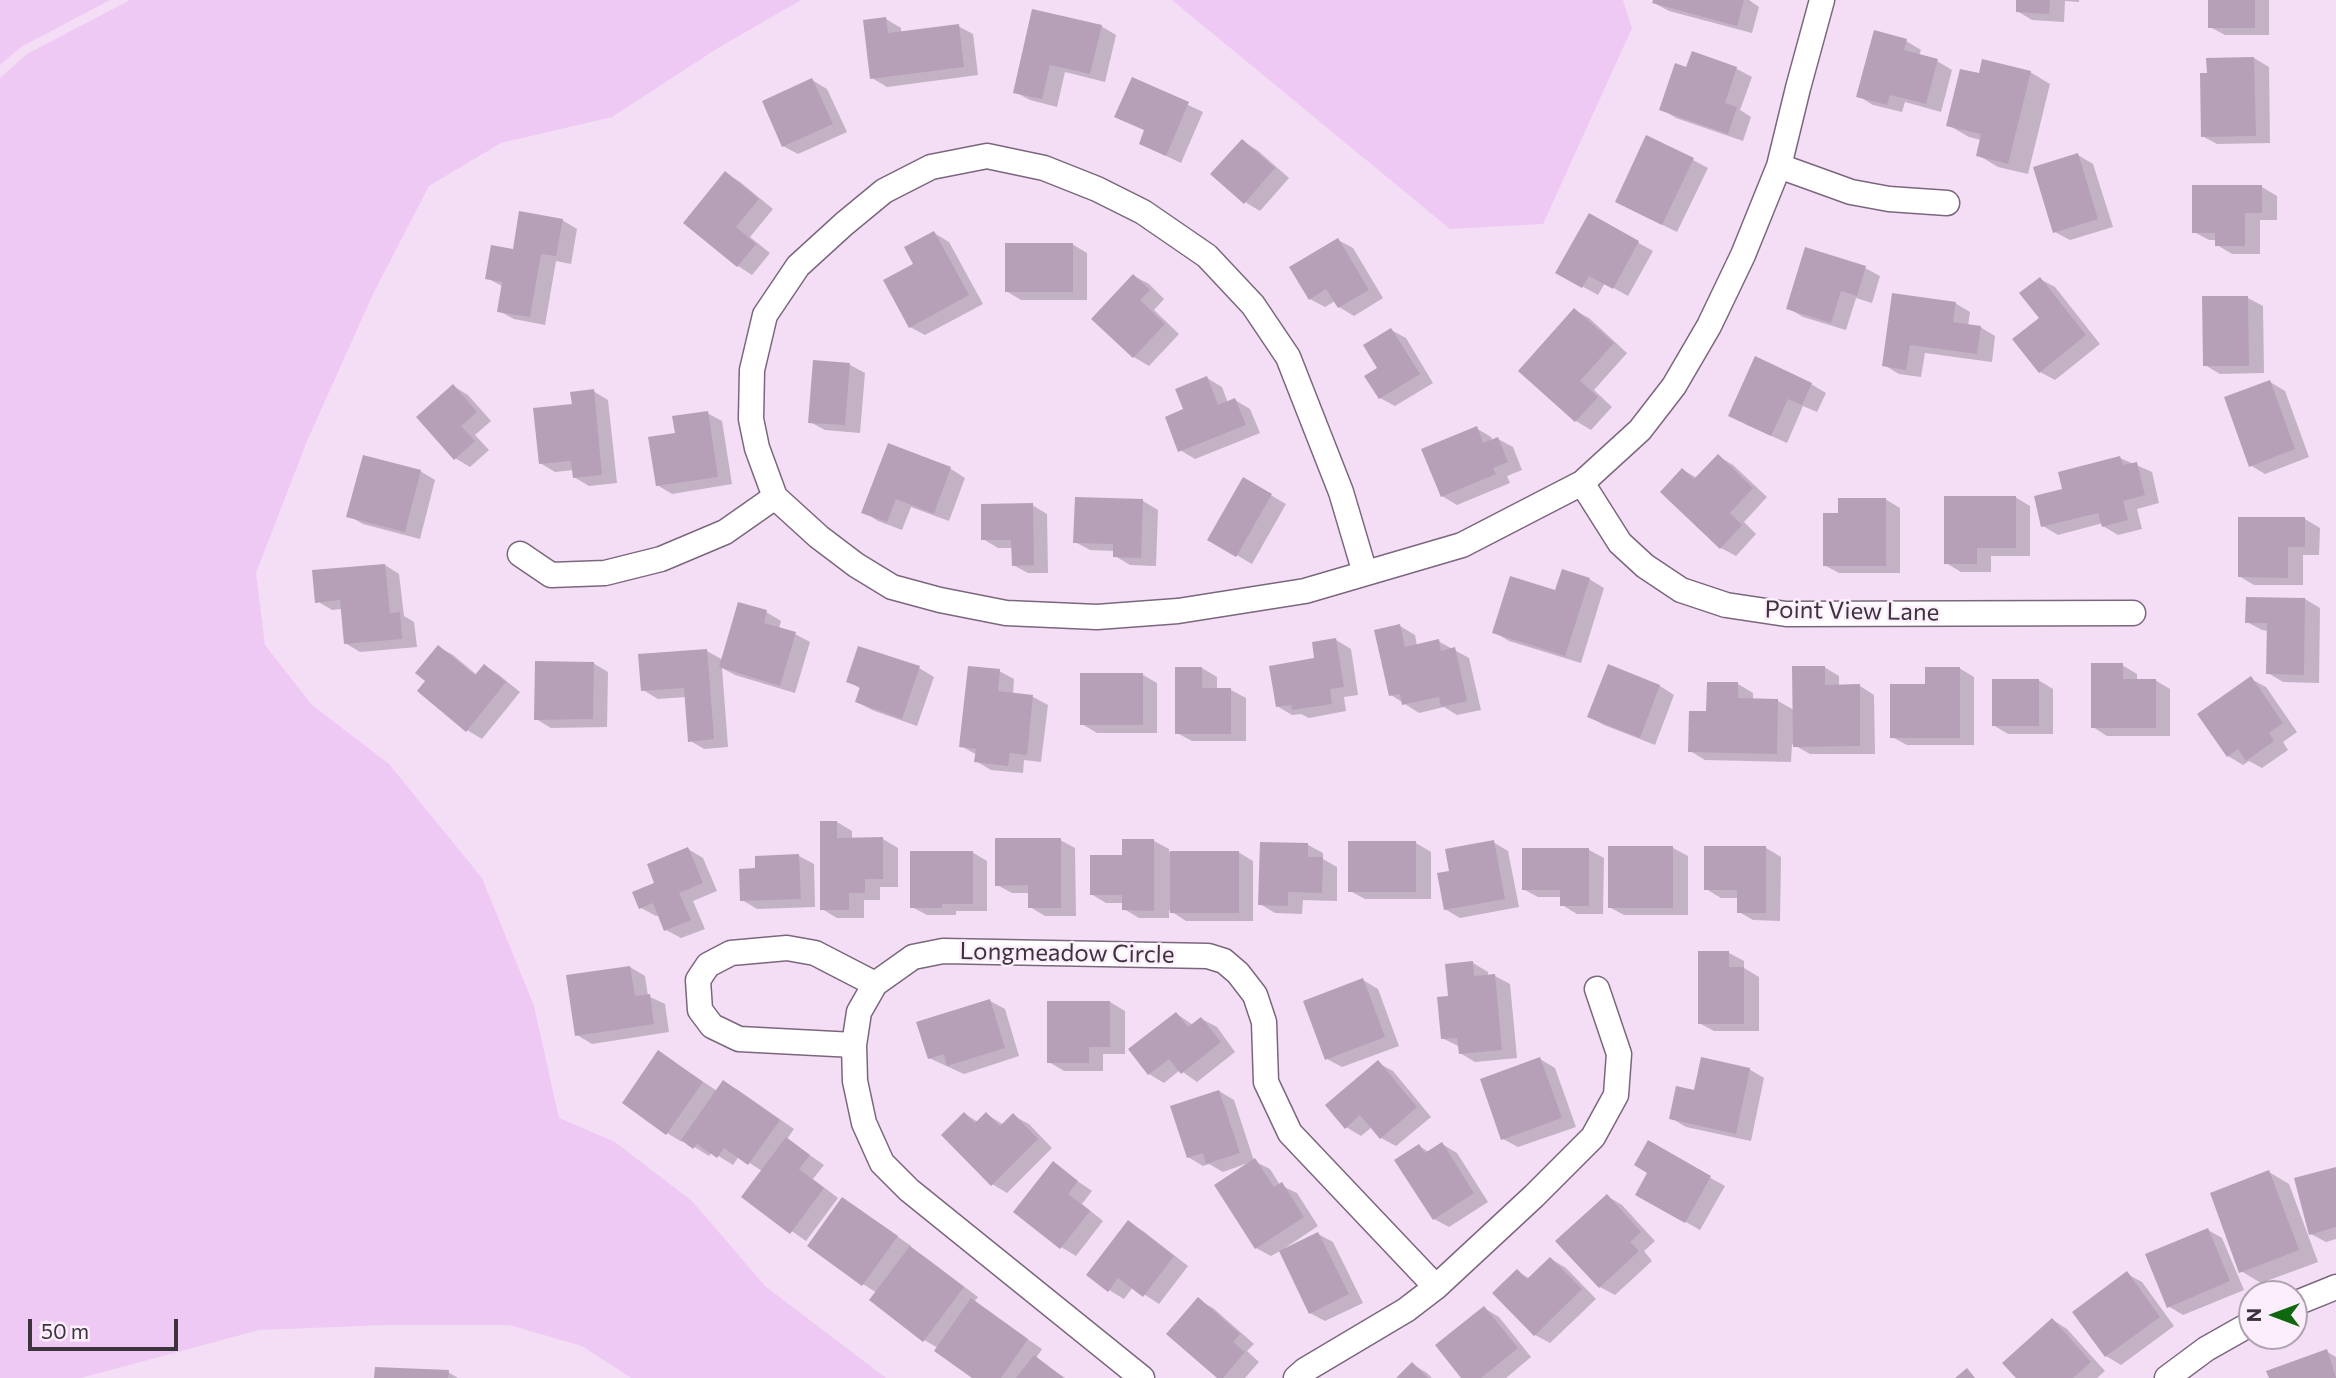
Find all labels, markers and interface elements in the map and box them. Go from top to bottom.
street label: Point View Lane [1764,595,1940,627]
street label: Longmeadow Circle [959,937,1175,969]
north arrow [2238,1280,2308,1350]
scale bar [32,1304,182,1348]
text: N [2242,1308,2265,1322]
text: 50 m [41,1318,89,1343]

